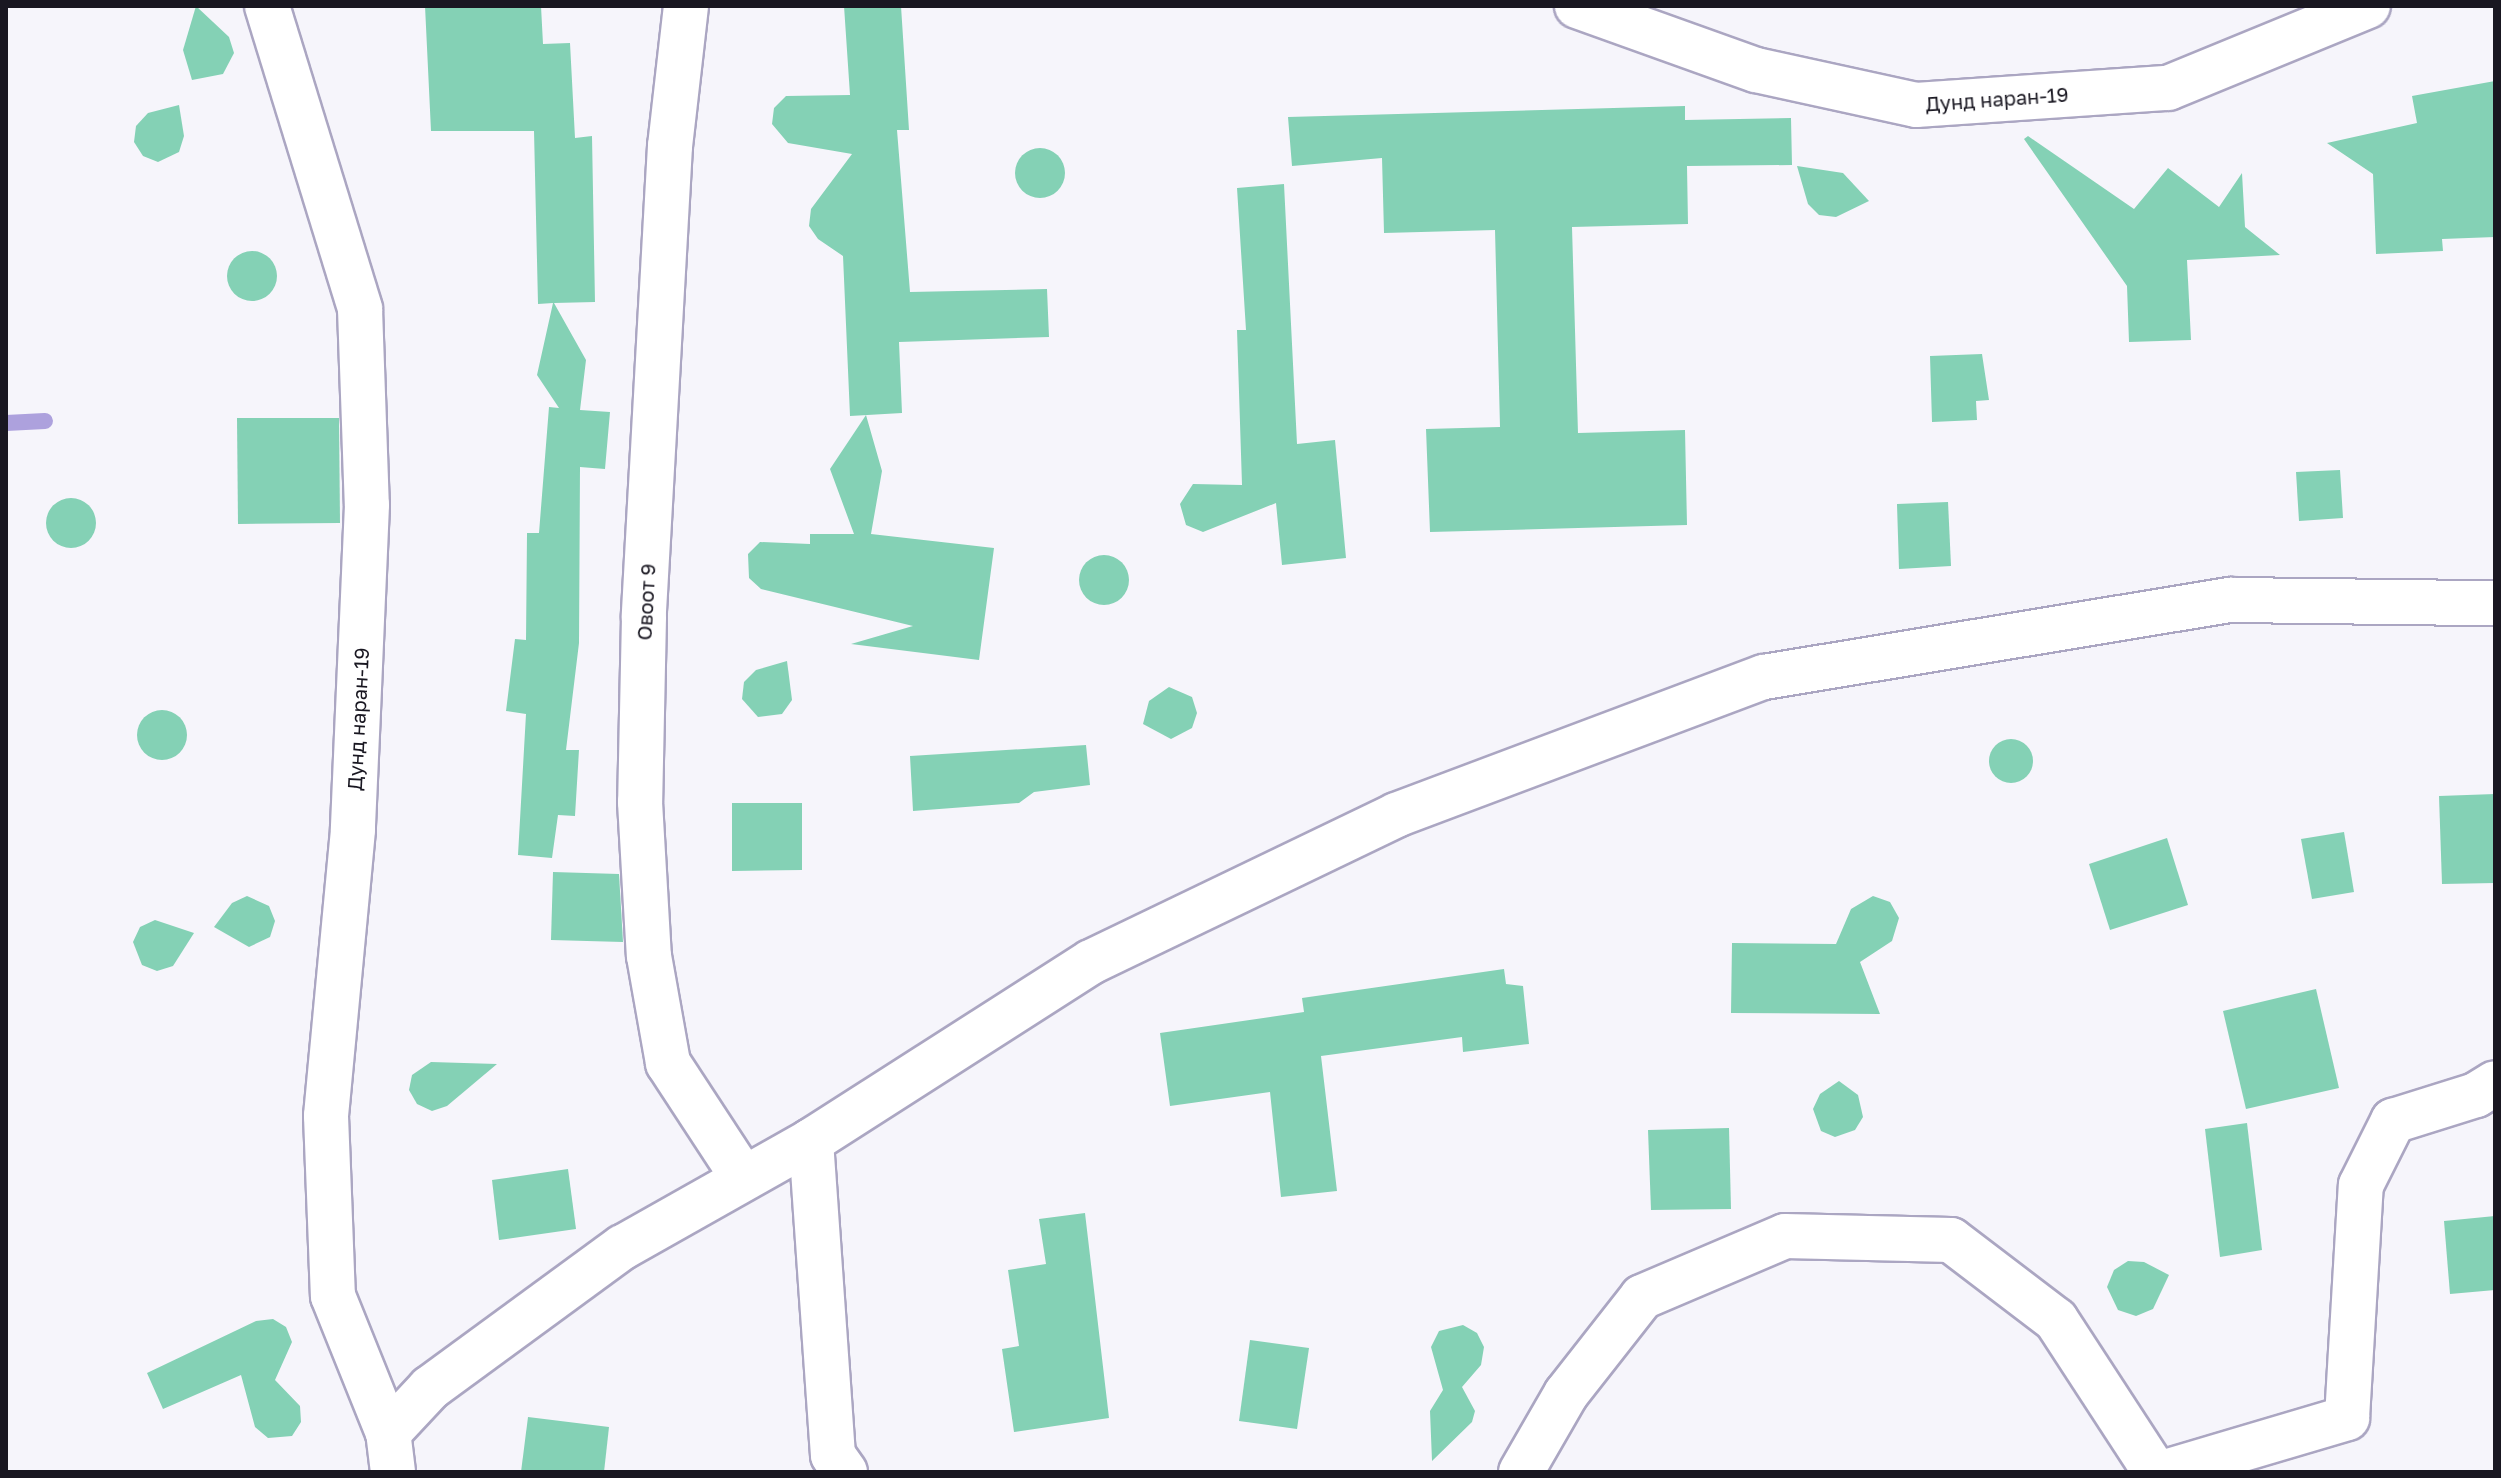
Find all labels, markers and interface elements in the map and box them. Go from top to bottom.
street label: Дунд наран-19 [1925,82,2069,116]
street label: Овоот 9 [632,563,660,641]
street label: Дунд наран-19 [342,647,374,791]

